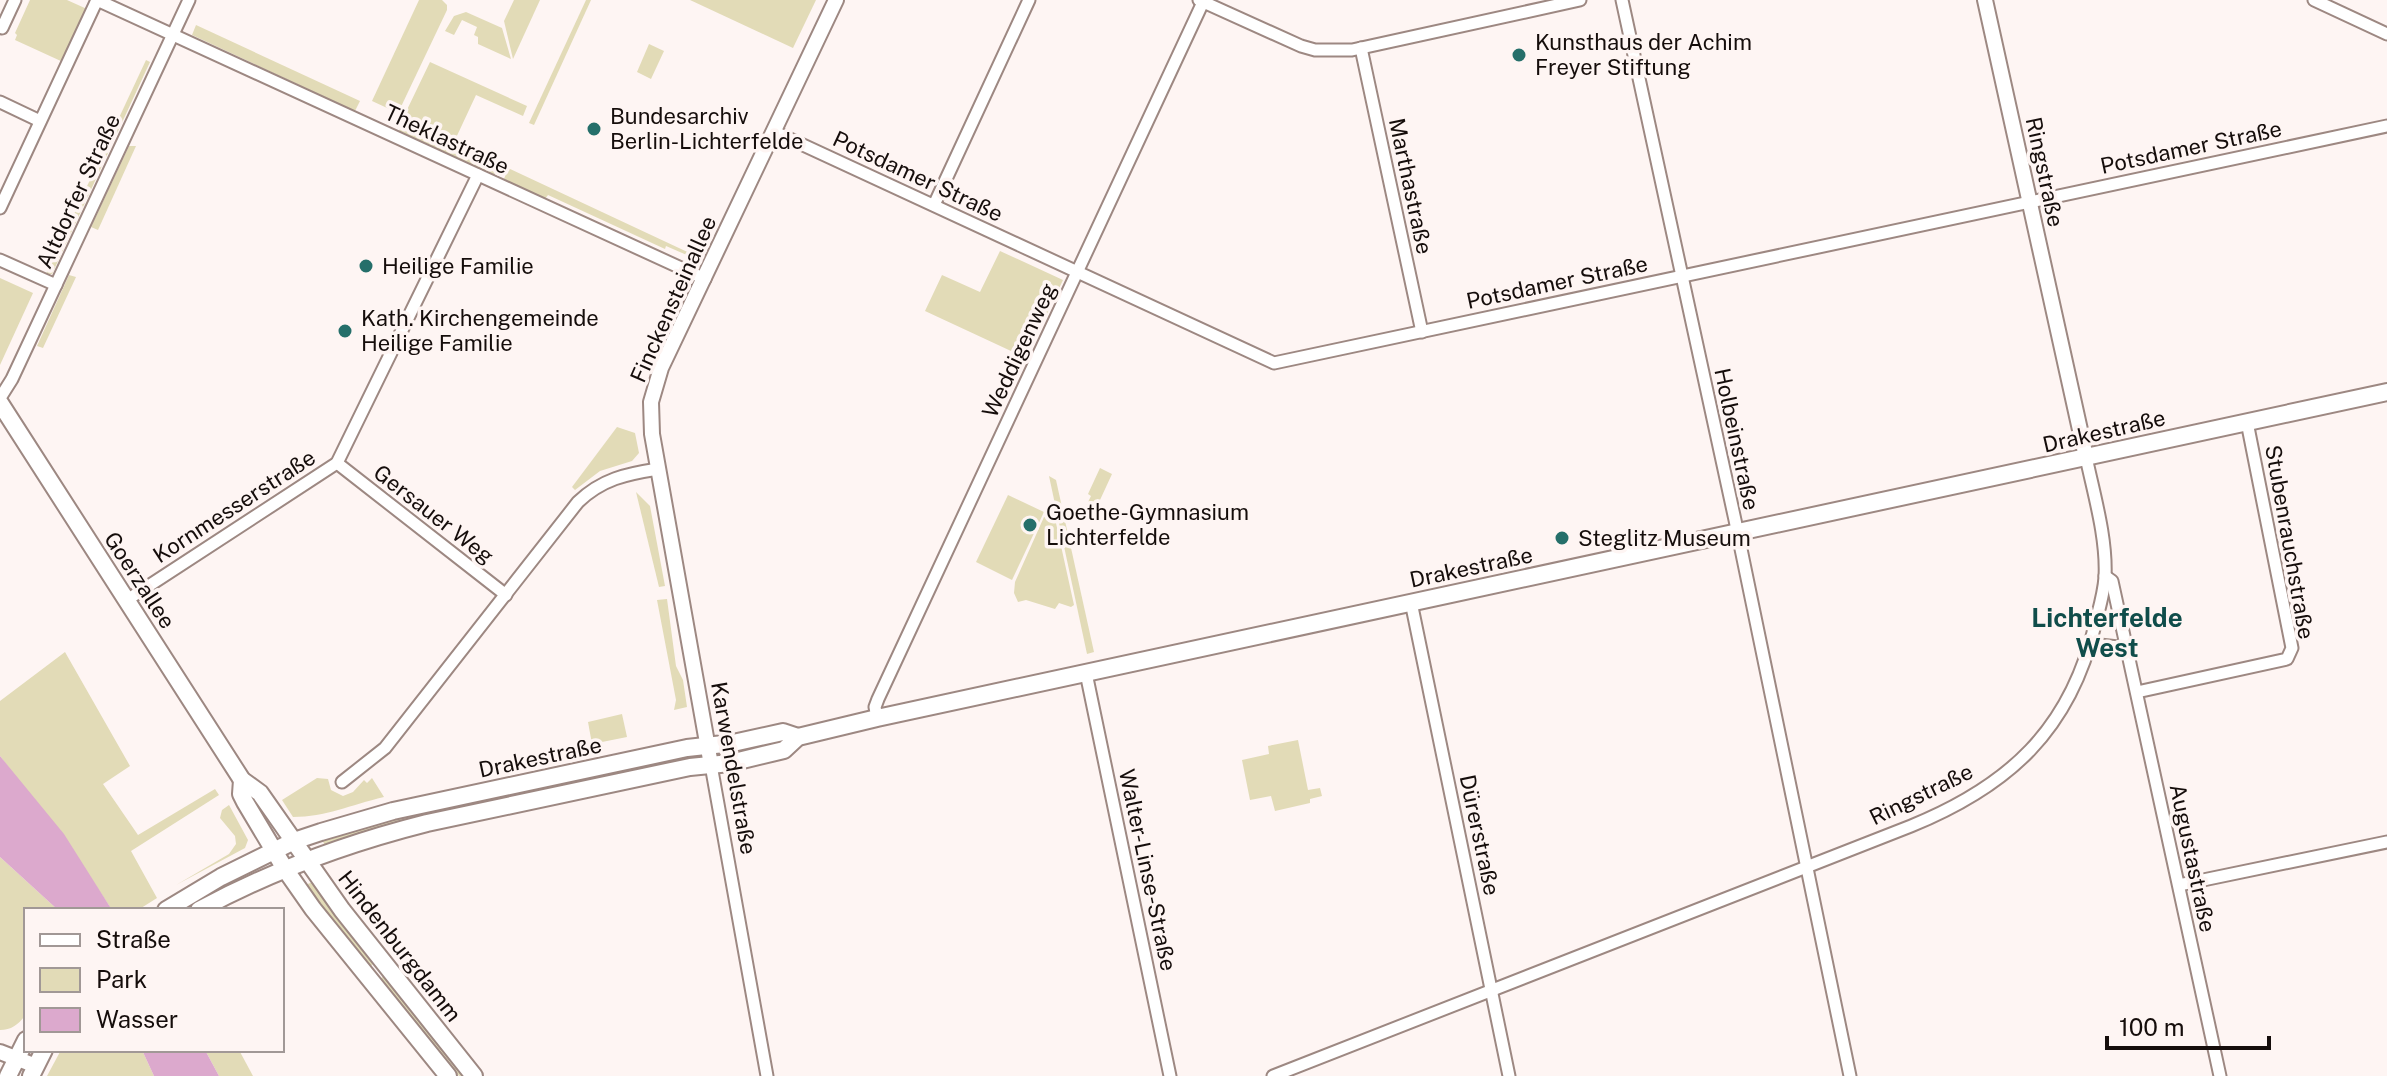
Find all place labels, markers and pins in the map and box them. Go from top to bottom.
place label: Kunsthaus der Achim Freyer Stiftung [1535,29,1752,80]
marker: Kunsthaus der Achim Freyer Stiftung [1510,46,1528,64]
place label: Bundesarchiv Berlin-Lichterfelde [610,103,803,154]
marker: Bundesarchiv Berlin-Lichterfelde [585,120,603,138]
place label: Heilige Familie [382,253,534,279]
marker: Heilige Familie [357,257,375,275]
place label: Kath. Kirchengemeinde Heilige Familie [361,305,599,356]
marker: Kath. Kirchengemeinde Heilige Familie [336,322,354,340]
place label: Goethe-Gymnasium Lichterfelde [1046,499,1249,550]
marker: Goethe-Gymnasium Lichterfelde [1021,516,1039,534]
place label: Steglitz Museum [1578,525,1751,551]
marker: Steglitz Museum [1553,529,1571,547]

